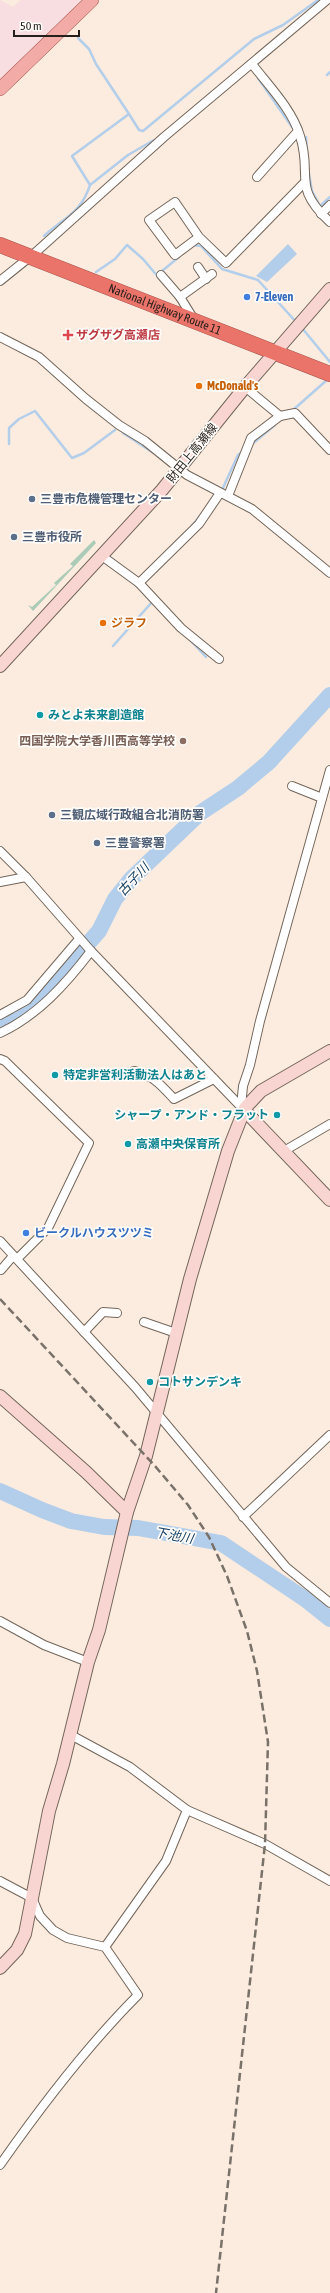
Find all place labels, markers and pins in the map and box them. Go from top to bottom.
place label: 7-Eleven [255,290,293,304]
marker: 7-Eleven [242,292,252,302]
place label: ザグザグ高瀬店 [76,328,160,342]
marker: ザグザグ高瀬店 [63,330,73,340]
place label: McDonald's [207,379,259,393]
marker: McDonald's [194,381,204,391]
place label: 三豊市危機管理センター [40,492,172,506]
marker: 三豊市危機管理センター [27,494,37,504]
place label: 三豊市役所 [22,530,82,544]
marker: 三豊市役所 [9,532,19,542]
place label: ジラフ [111,616,147,630]
marker: ジラフ [98,618,108,628]
place label: みとよ未来創造館 [48,708,144,722]
marker: みとよ未来創造館 [35,710,45,720]
place label: 四国学院大学香川西高等学校 [19,734,175,748]
marker: 四国学院大学香川西高等学校 [178,736,188,746]
place label: 三観広域行政組合北消防署 [60,808,204,822]
marker: 三観広域行政組合北消防署 [47,810,57,820]
place label: 三豊警察署 [105,836,165,850]
marker: 三豊警察署 [92,838,102,848]
place label: 特定非営利活動法人はあと [63,1068,207,1082]
marker: 特定非営利活動法人はあと [50,1070,60,1080]
place label: シャープ・アンド・フラット [114,1108,269,1122]
marker: シャープ・アンド・フラット [272,1110,282,1120]
place label: 高瀬中央保育所 [136,1137,220,1151]
marker: 高瀬中央保育所 [123,1139,133,1149]
place label: ビークルハウスツツミ [34,1226,154,1240]
marker: ビークルハウスツツミ [21,1228,31,1238]
place label: コトサンデンキ [158,1375,242,1389]
marker: コトサンデンキ [145,1377,155,1387]

